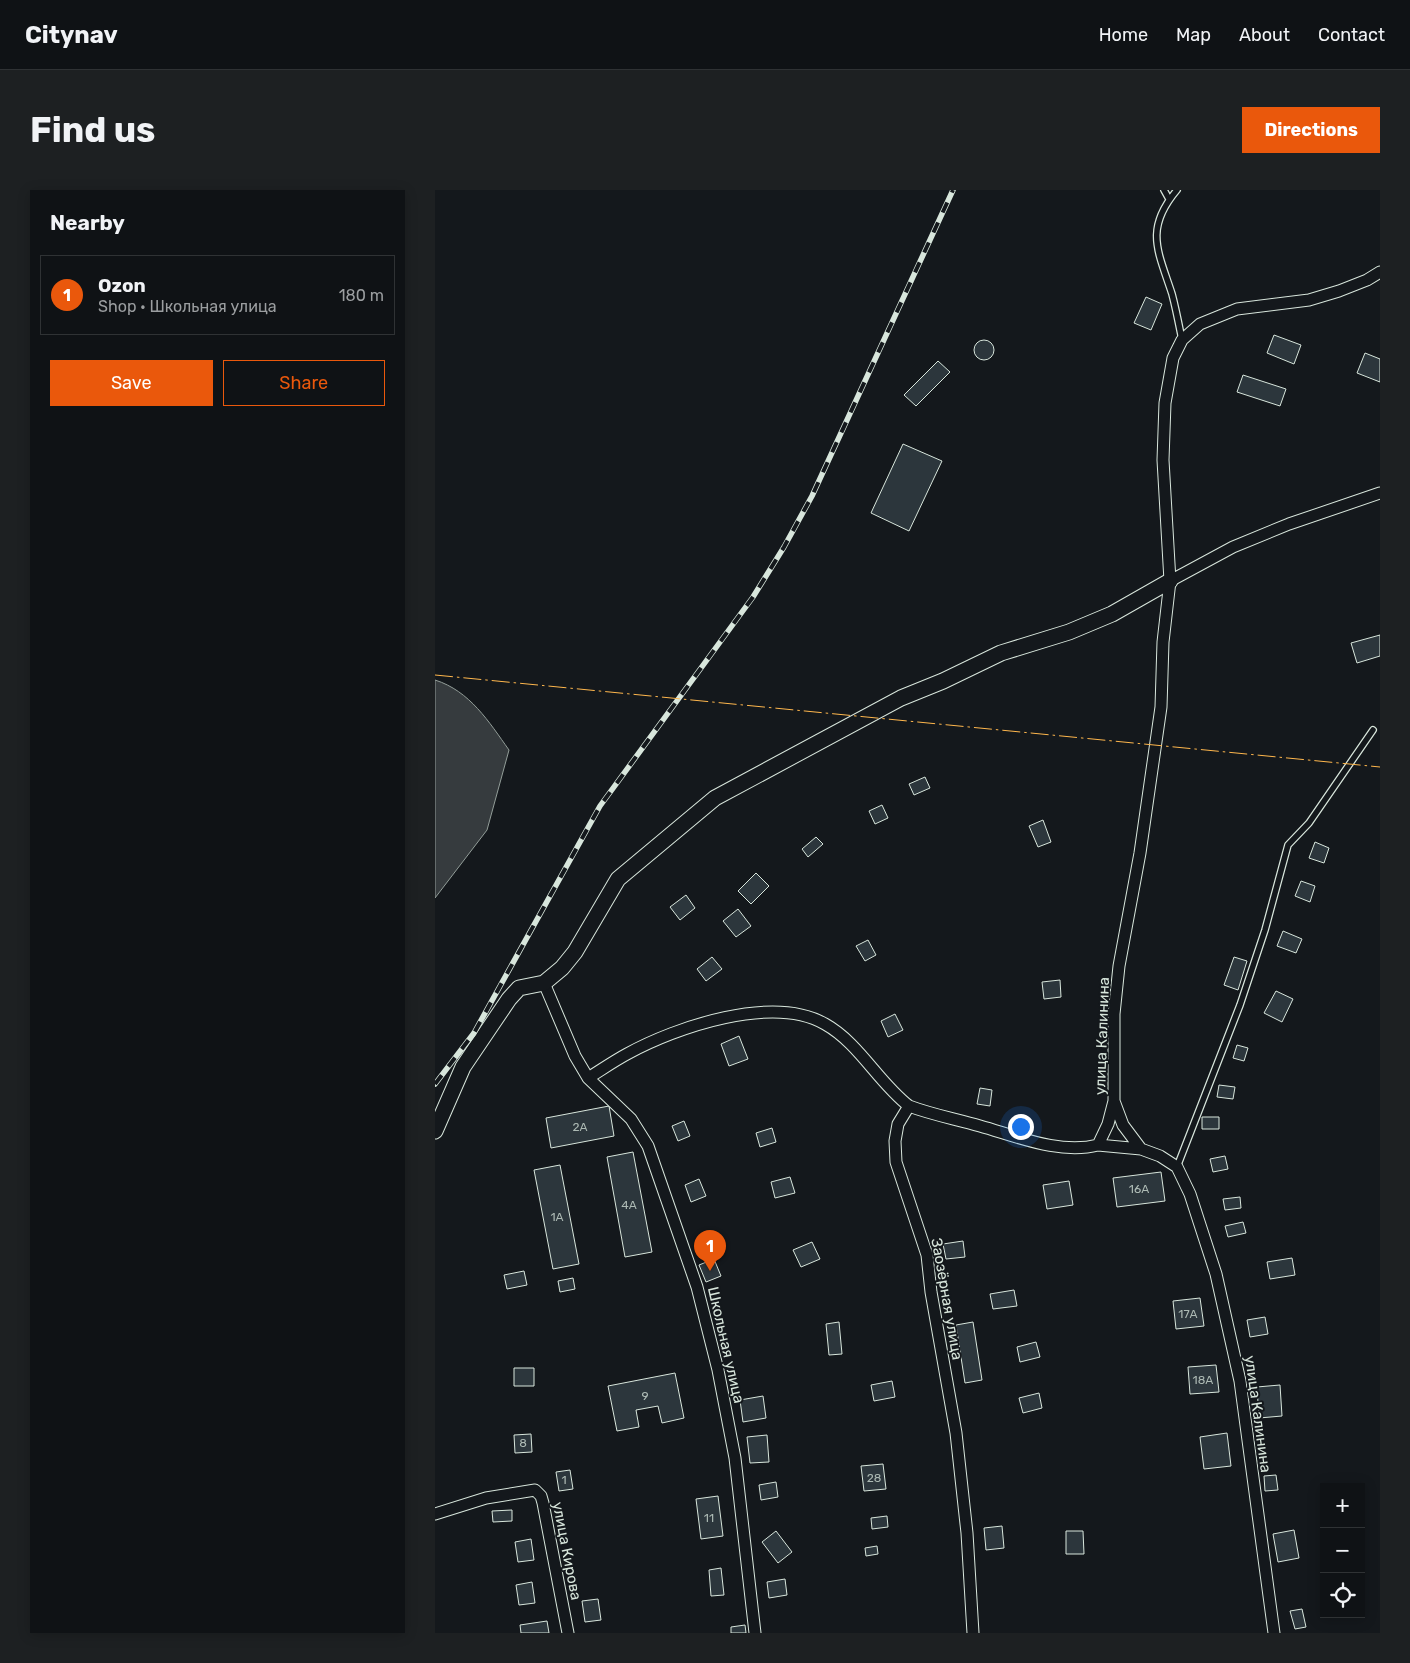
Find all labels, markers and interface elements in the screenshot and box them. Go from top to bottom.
text: Citynav [25,21,118,49]
text: Home [1099,24,1148,46]
text: Map [1176,24,1211,46]
text: About [1239,24,1290,46]
text: Contact [1318,24,1385,46]
button: Directions [1242,107,1380,153]
text: Find us [30,109,155,151]
text: Nearby [50,210,125,235]
text: Ozon [98,274,146,297]
text: 1 [63,286,71,305]
text: 180 m [339,286,384,305]
text: Shop · Школьная улица [98,297,277,316]
button: Save [50,360,213,406]
button: Share [223,360,385,406]
street label: улица Калинина [1091,977,1113,1095]
your location [1008,1114,1034,1140]
house number: 2А [572,1120,588,1134]
house number: 16А [1129,1182,1149,1196]
house number: 4А [621,1198,637,1212]
house number: 1А [550,1210,564,1224]
pin: 1 [694,1230,726,1271]
street label: Заозёрная улица [927,1237,967,1361]
street label: Школьная улица [704,1285,748,1405]
house number: 17А [1178,1307,1198,1321]
street label: улица Калинина [1241,1354,1275,1474]
house number: 18А [1193,1373,1213,1387]
house number: 9 [641,1389,649,1403]
house number: 8 [519,1436,527,1450]
house number: 28 [867,1471,881,1485]
house number: 1 [561,1473,567,1487]
map controls [1320,1483,1365,1618]
button: + [1320,1483,1365,1528]
street label: улица Кирова [549,1500,585,1602]
house number: 11 [704,1511,714,1525]
button: − [1320,1528,1365,1573]
button: locate [1320,1573,1365,1618]

